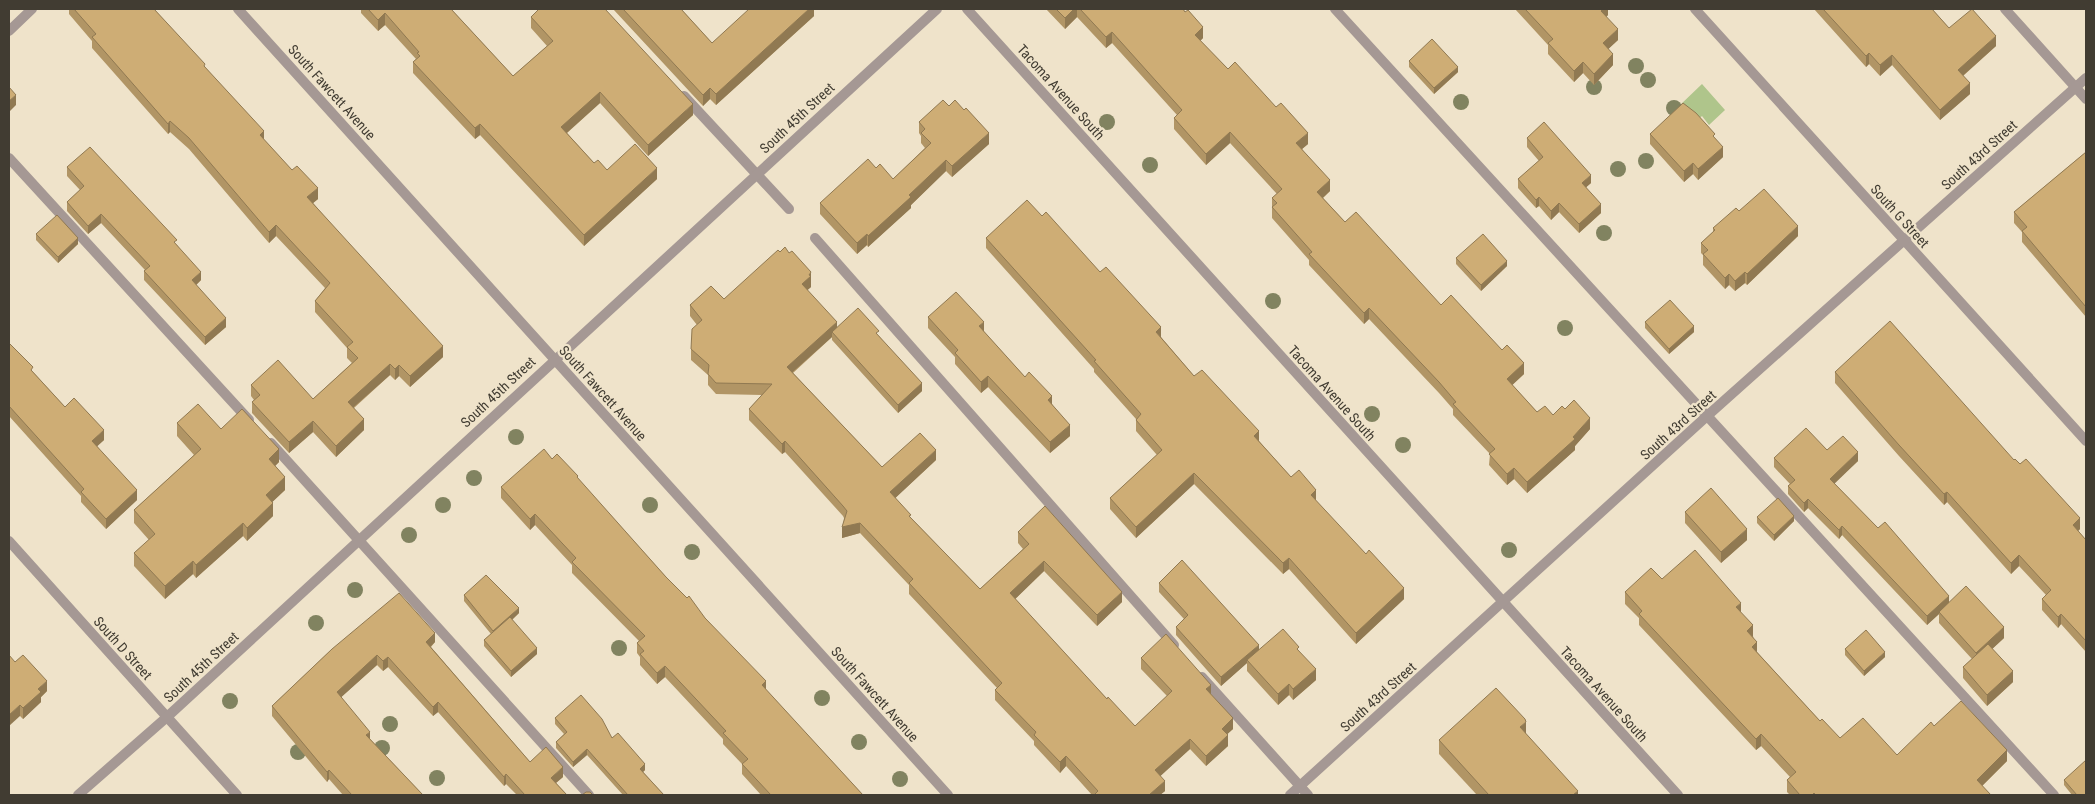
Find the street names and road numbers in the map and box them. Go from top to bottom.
street label: South Fawcett Avenue [285,41,379,143]
street label: Tacoma Avenue South [1014,41,1108,143]
street label: South 45th Street [756,79,838,157]
street label: South 43rd Street [1938,117,2020,193]
street label: South G Street [1867,181,1933,251]
street label: South Fawcett Avenue [556,342,650,444]
street label: Tacoma Avenue South [1285,342,1379,444]
street label: South 45th Street [457,353,539,431]
street label: South 43rd Street [1637,387,1719,463]
street label: South D Street [91,613,155,683]
street label: South 45th Street [160,628,242,706]
street label: South Fawcett Avenue [828,643,922,745]
street label: Tacoma Avenue South [1557,643,1651,745]
street label: South 43rd Street [1337,659,1419,735]

